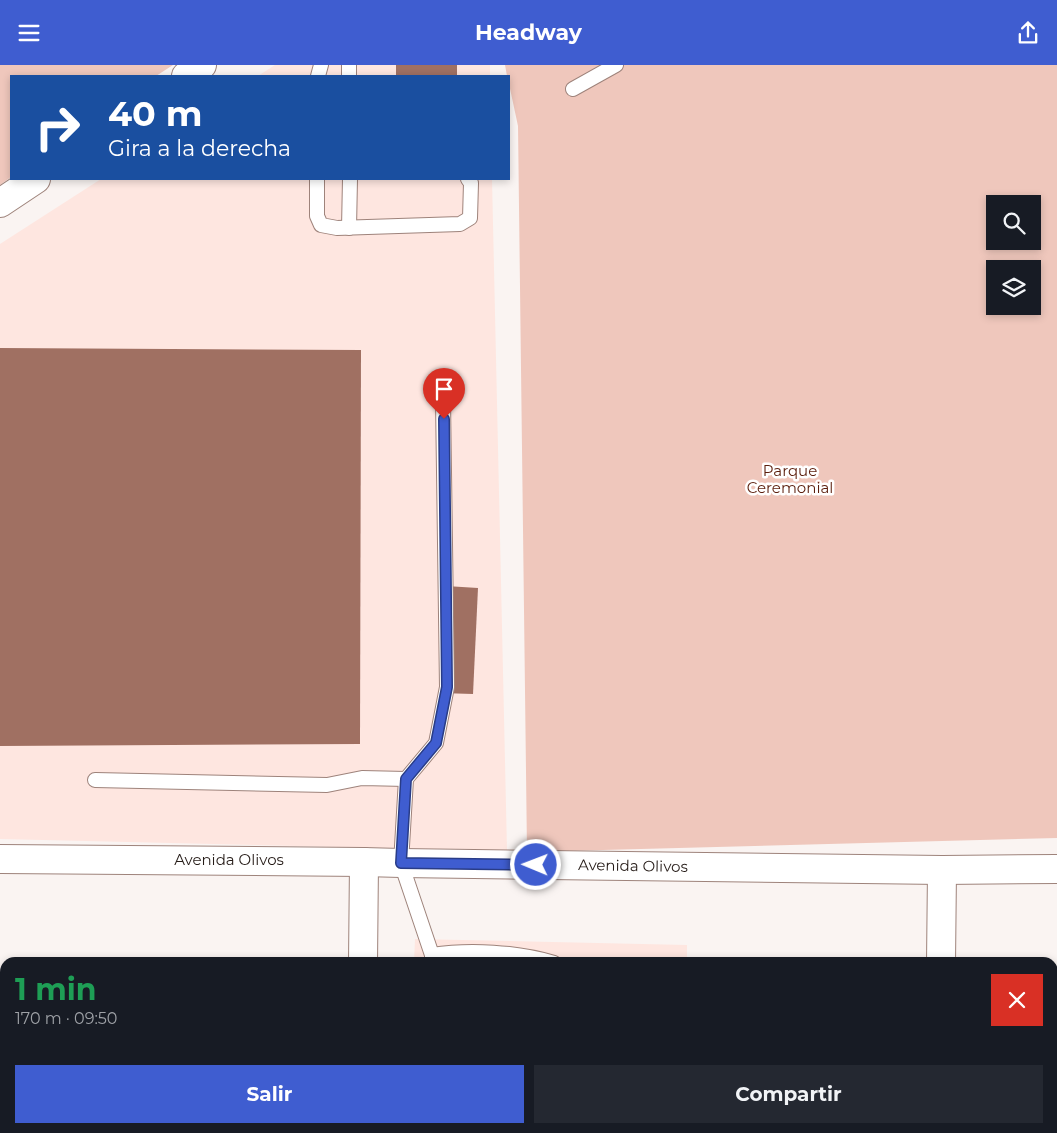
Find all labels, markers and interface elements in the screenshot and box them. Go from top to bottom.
icon: menu [15,19,43,47]
text: Headway [475,19,582,46]
icon: share [1014,19,1042,47]
text: 40 m [108,92,203,135]
icon: right [25,95,90,160]
text: Gira a la derecha [108,135,291,162]
map controls [986,195,1041,315]
button: search [986,195,1041,250]
button: layers [986,260,1041,315]
pin [423,368,465,419]
icon: arrive [430,375,458,403]
park label: Parque Ceremonial [747,461,833,497]
position arrow [509,838,561,890]
street label: Avenida Olivos [174,850,284,869]
street label: Avenida Olivos [578,855,688,876]
text: 1 min [15,971,96,1008]
button: close [991,974,1043,1026]
text: 170 m · 09:50 [15,1009,117,1028]
button: Salir [15,1065,524,1123]
button: Compartir [534,1065,1043,1123]

